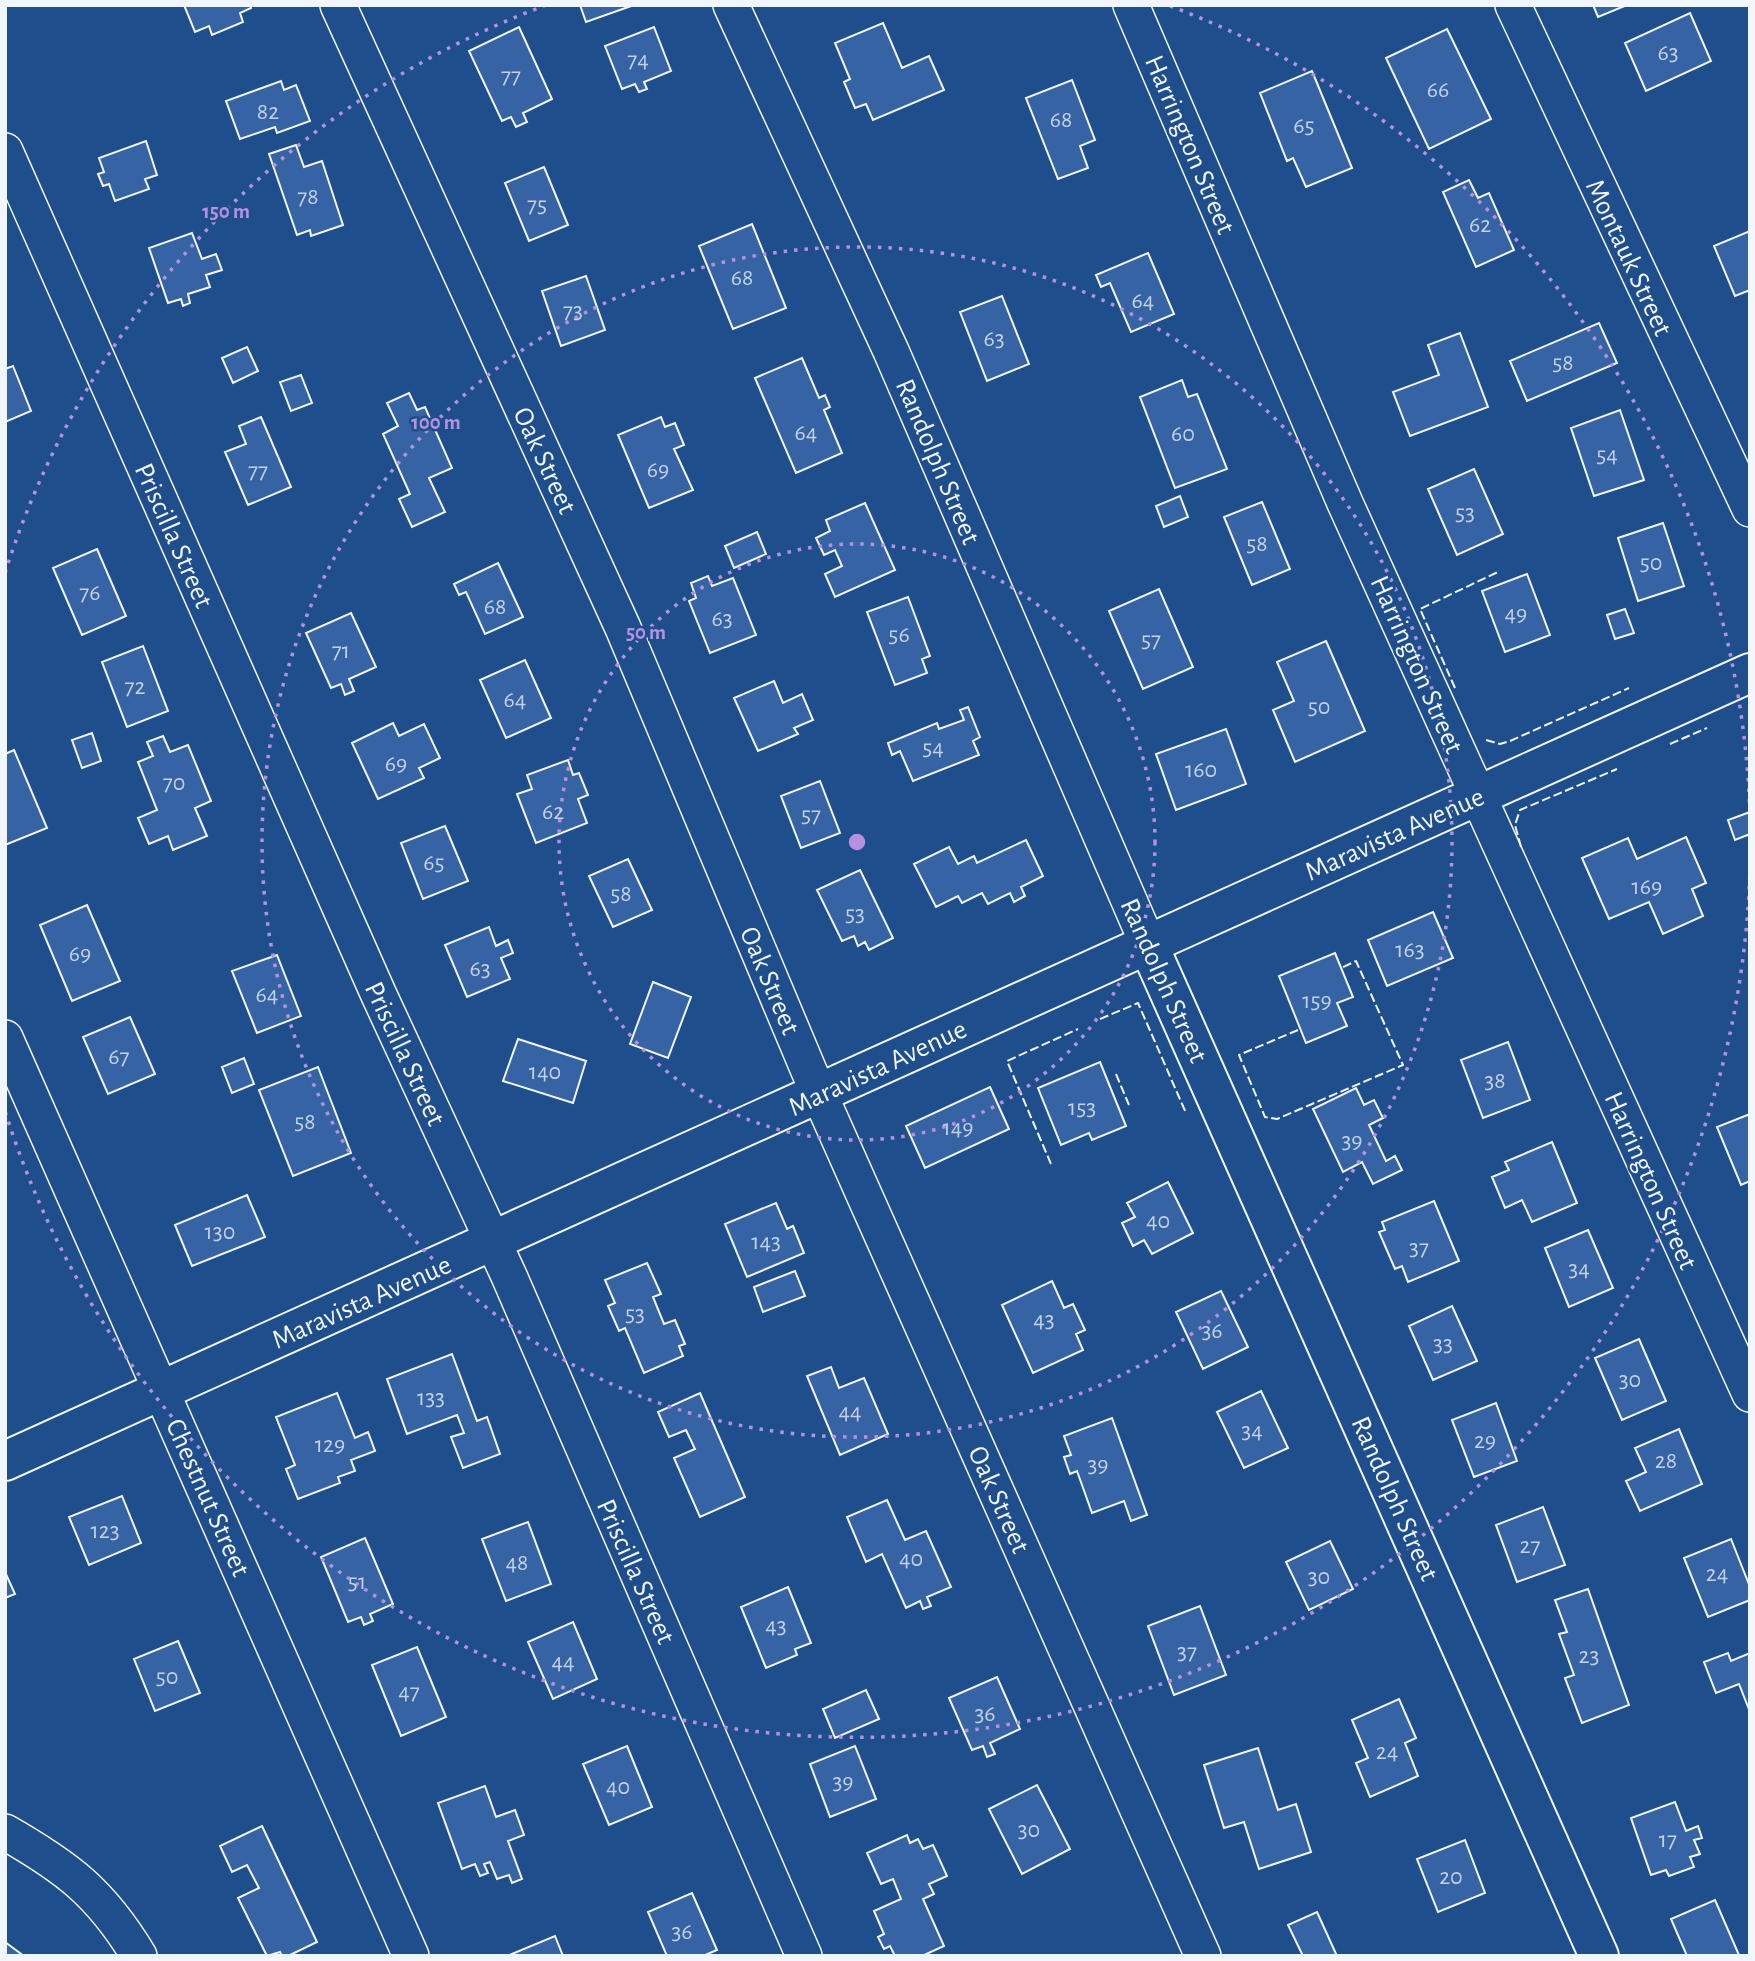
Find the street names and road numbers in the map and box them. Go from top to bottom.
street label: Harrington Street [1139,51,1239,238]
street label: Montauk Street [1580,175,1677,340]
street label: Randolph Street [890,375,985,549]
street label: Oak Street [507,403,581,518]
street label: Priscilla Street [129,459,218,612]
street label: Harrington Street [1365,572,1468,758]
street label: Maravista Avenue [1301,783,1489,887]
street label: Randolph Street [1114,894,1212,1067]
street label: Oak Street [734,923,804,1039]
street label: Priscilla Street [359,978,450,1130]
street label: Maravista Avenue [785,1015,971,1122]
street label: Harrington Street [1599,1088,1702,1274]
street label: Maravista Avenue [268,1251,456,1355]
street label: Randolph Street [1345,1412,1443,1585]
street label: Chestnut Street [160,1415,254,1581]
street label: Oak Street [962,1442,1034,1558]
street label: Priscilla Street [591,1495,680,1648]

